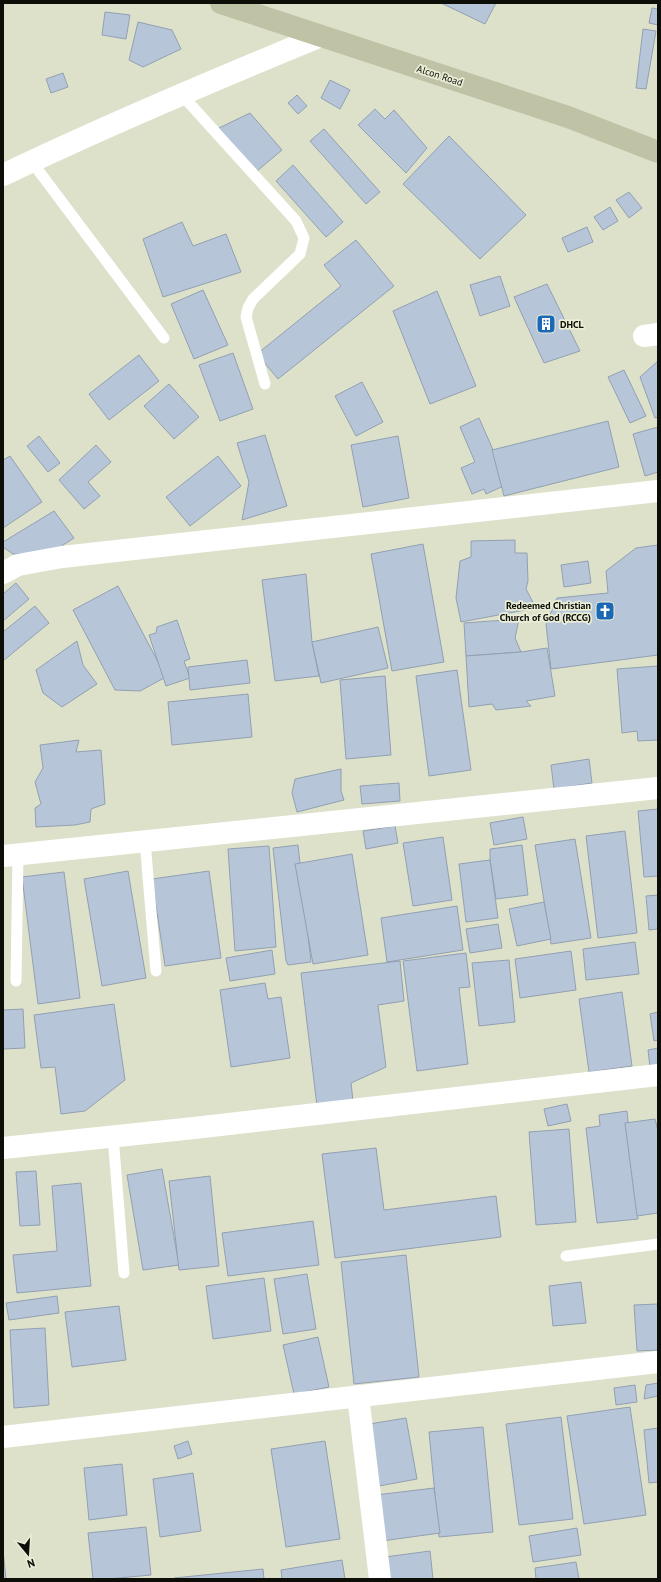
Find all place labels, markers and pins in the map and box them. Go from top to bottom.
building icon: DHCL [535,313,557,335]
place label: DHCL [560,318,585,331]
place label: Redeemed Christian Church of God (RCCG) [500,599,591,624]
church icon: Redeemed Christian Church of God (RCCG) [594,600,616,622]

